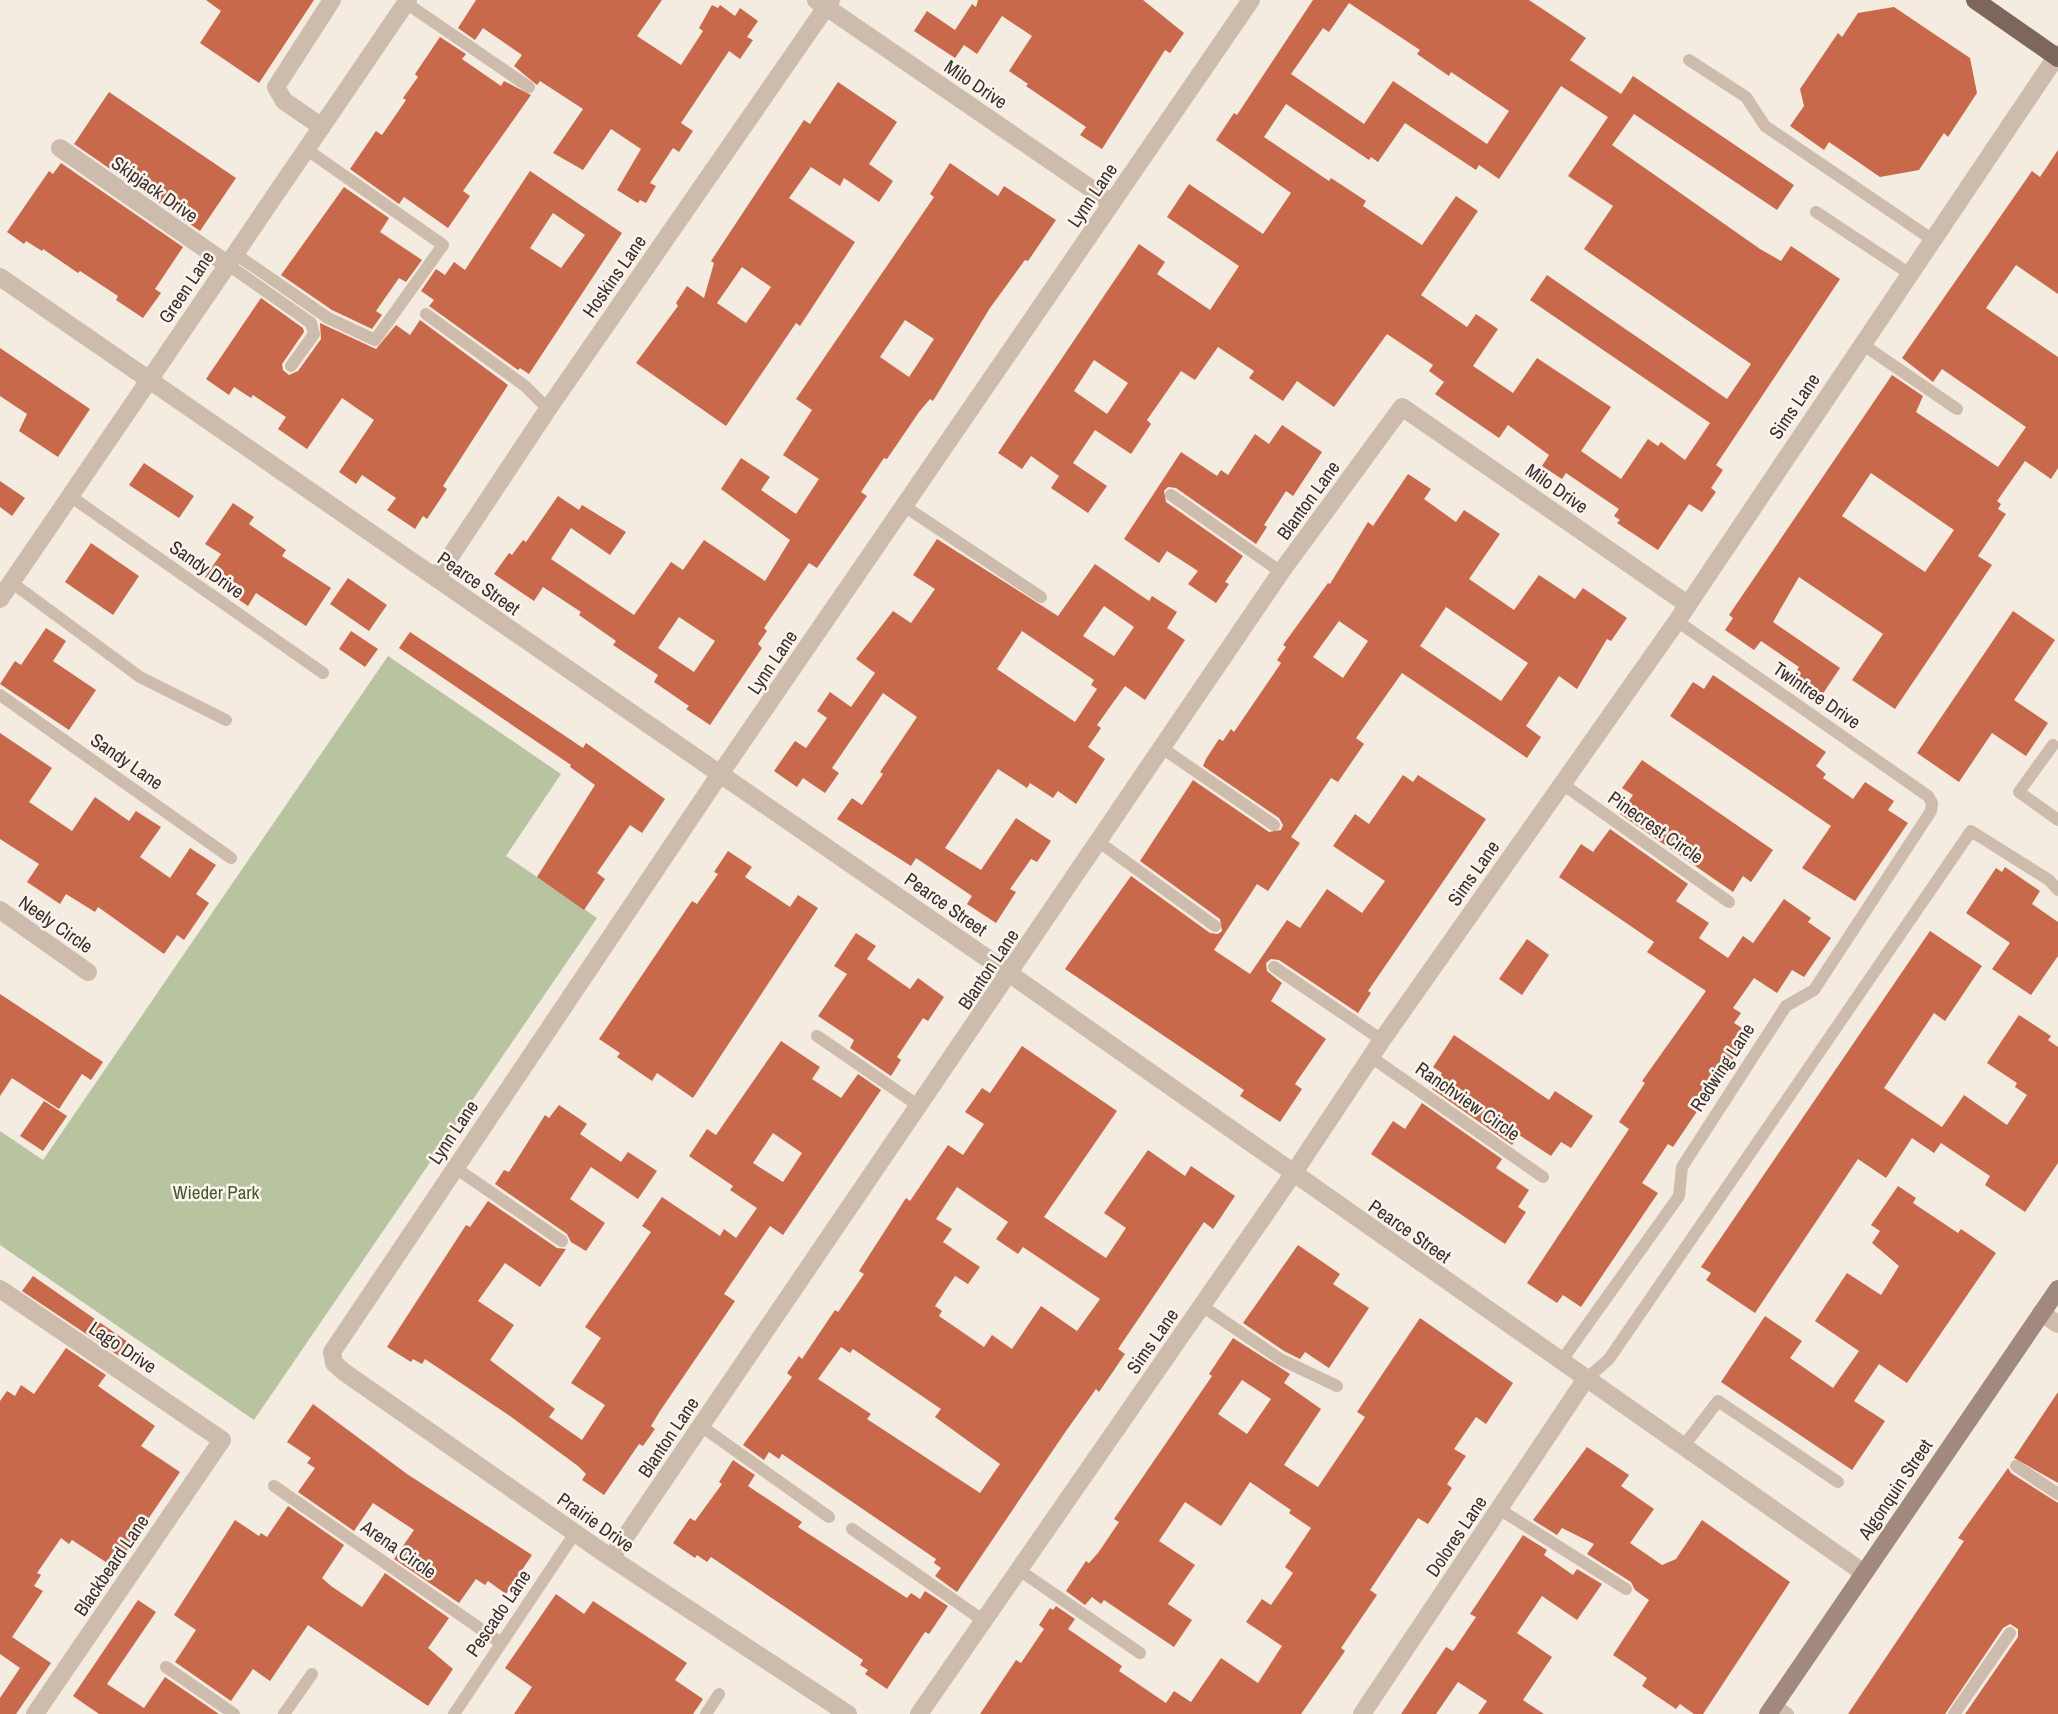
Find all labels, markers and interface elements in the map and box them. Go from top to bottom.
street label: Milo Drive [939,53,1013,115]
street label: Skipjack Drive [106,150,204,228]
street label: Lynn Lane [1061,158,1123,232]
street label: Hoskins Lane [576,230,652,322]
street label: Green Lane [152,246,220,328]
street label: Sims Lane [1762,368,1826,444]
street label: Blanton Lane [1270,455,1346,545]
street label: Milo Drive [1520,457,1594,519]
street label: Sandy Drive [164,534,250,604]
street label: Pearce Street [433,545,526,621]
street label: Lynn Lane [741,625,803,699]
street label: Twintree Drive [1768,655,1866,735]
street label: Sandy Lane [85,726,169,796]
street label: Pinecrest Circle [1603,785,1709,869]
street label: Sims Lane [1441,835,1505,911]
street label: Pearce Street [900,866,993,942]
street label: Neely Circle [14,889,98,959]
street label: Blanton Lane [952,924,1024,1014]
street label: Redwing Lane [1684,1018,1760,1116]
street label: Ranchview Circle [1411,1055,1525,1147]
street label: Lynn Lane [422,1095,484,1169]
park label: Wieder Park [173,1179,259,1205]
street label: Pearce Street [1364,1193,1457,1269]
street label: Sims Lane [1120,1303,1184,1379]
street label: Lago Drive [84,1315,162,1379]
street label: Blanton Lane [632,1392,704,1482]
street label: Algonquin Street [1851,1433,1939,1545]
street label: Prairie Drive [552,1486,640,1558]
street label: Dolores Lane [1419,1490,1493,1582]
street label: Blackbeard Lane [68,1509,154,1621]
street label: Arena Circle [355,1513,442,1584]
street label: Pescado Lane [459,1564,537,1662]

